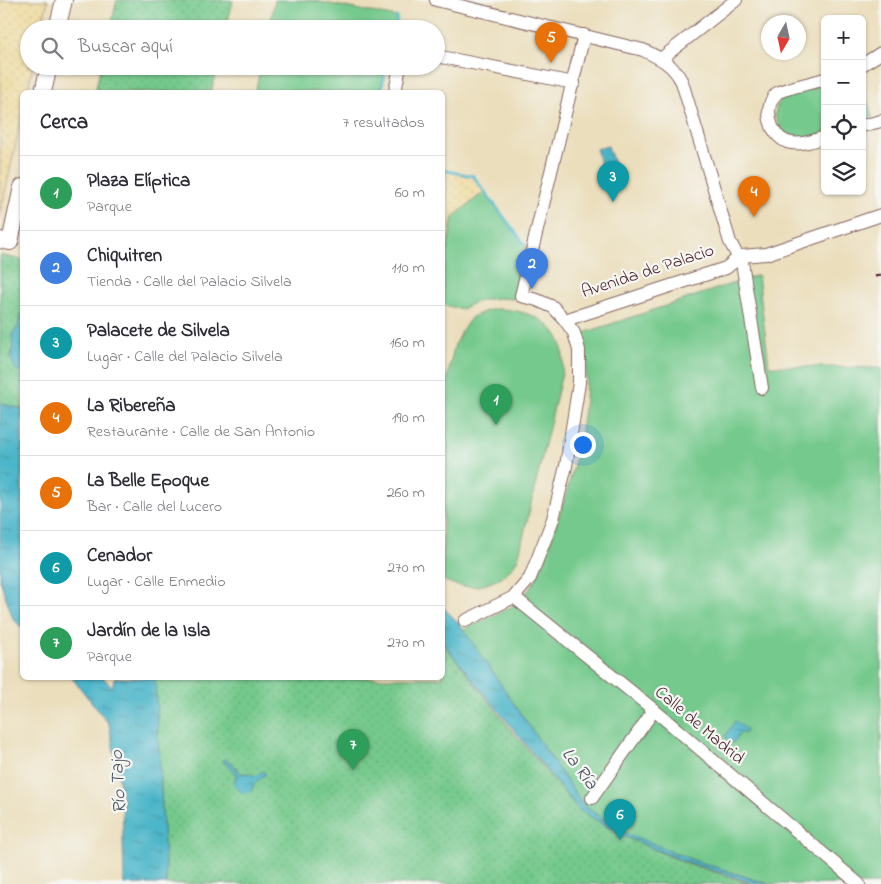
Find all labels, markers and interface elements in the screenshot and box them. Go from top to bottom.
north arrow [761,15,806,60]
map controls [821,15,866,195]
button: + [821,15,866,60]
search box [20,20,445,75]
pin: 5 [535,22,567,63]
icon: search [38,34,66,62]
text: Buscar aquí [78,34,173,61]
button: − [821,60,866,105]
button: locate [821,105,866,150]
text: Cerca [40,108,88,138]
text: 7 resultados [343,111,425,135]
button: layers [821,150,866,195]
pin: 3 [597,161,629,202]
text: Plaza Elíptica [87,168,190,195]
pin: 4 [738,176,770,217]
text: 1 [53,181,59,205]
text: 60 m [395,181,425,205]
text: Parque [87,195,132,219]
street label: Avenida de Palacio [578,238,718,306]
text: Chiquitren [87,243,162,270]
pin: 2 [516,248,548,289]
text: 2 [52,256,60,280]
text: 110 m [391,256,425,280]
text: Tienda · Calle del Palacio Silvela [87,270,292,294]
text: Palacete de Silvela [87,318,230,345]
text: 3 [53,331,59,355]
text: 160 m [390,331,425,355]
text: Lugar · Calle del Palacio Silvela [87,345,283,369]
pin: 1 [480,384,512,425]
text: La Ribereña [87,393,176,420]
text: 4 [53,406,59,430]
text: 190 m [392,406,425,430]
text: Restaurante · Calle de San Antonio [87,420,315,444]
your location [570,432,596,458]
text: La Belle Epoque [87,468,209,495]
text: 5 [51,481,61,505]
text: 260 m [387,481,425,505]
text: Bar · Calle del Lucero [87,495,222,519]
text: Cenador [87,543,152,570]
text: 6 [52,556,60,580]
text: 270 m [387,556,425,580]
text: Lugar · Calle Enmedio [87,570,226,594]
text: Jardín de la Isla [87,618,210,645]
text: 7 [53,631,59,655]
text: 270 m [387,631,425,655]
text: Parque [87,645,132,669]
street label: Calle de Madrid [648,680,750,772]
pin: 7 [337,729,369,770]
water label: La Ría [554,742,604,796]
water label: Río Tajo [104,749,134,814]
pin: 6 [604,799,636,840]

